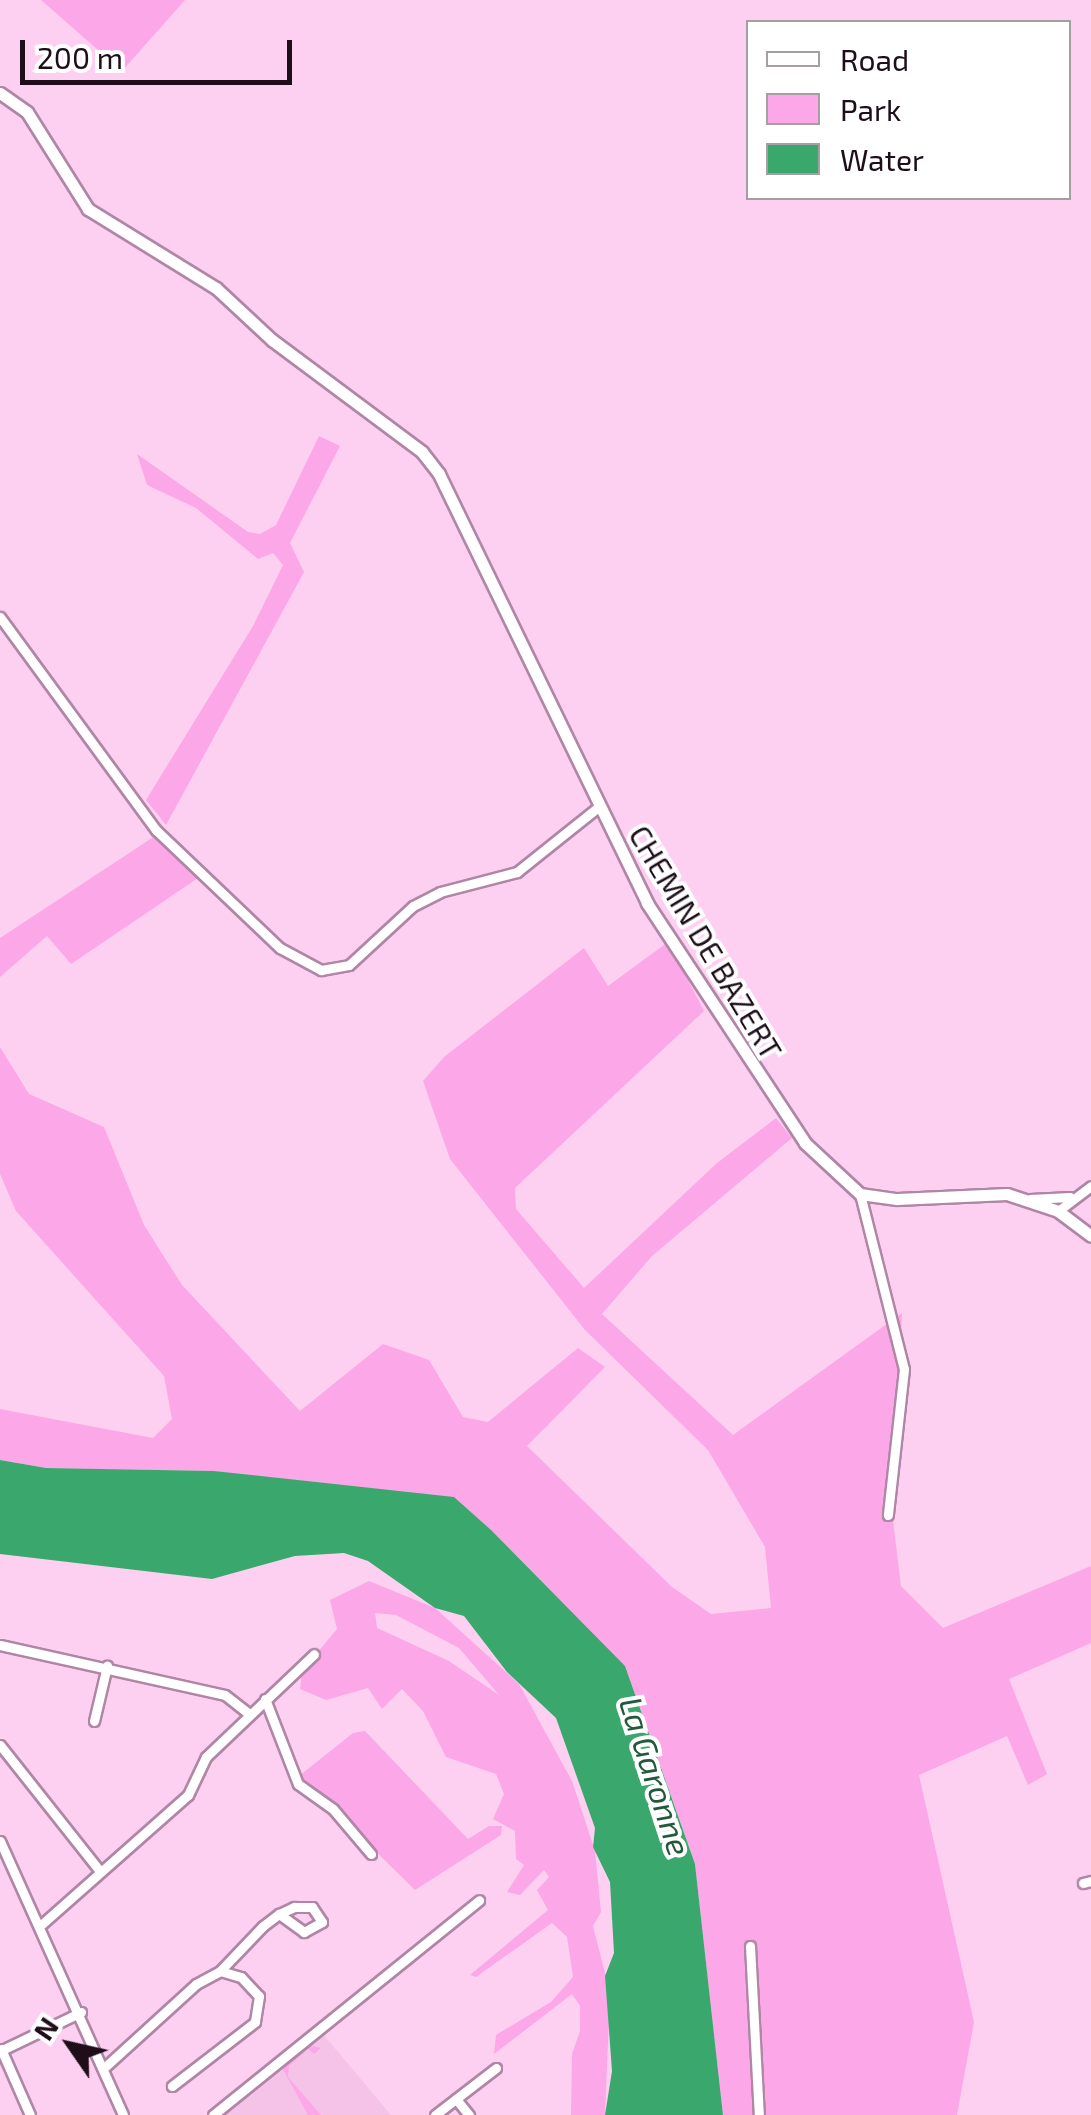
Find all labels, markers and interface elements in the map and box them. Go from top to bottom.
scale bar [25,20,298,82]
legend [746,20,1071,200]
text: 200 m [37,39,123,75]
text: Road [840,41,909,77]
text: Park [840,91,901,127]
text: Water [840,141,924,177]
street label: CHEMIN DE BAZERT [622,819,790,1065]
water label: La Garonne [612,1692,700,1860]
north arrow [20,1995,120,2095]
text: N [25,2010,65,2046]

